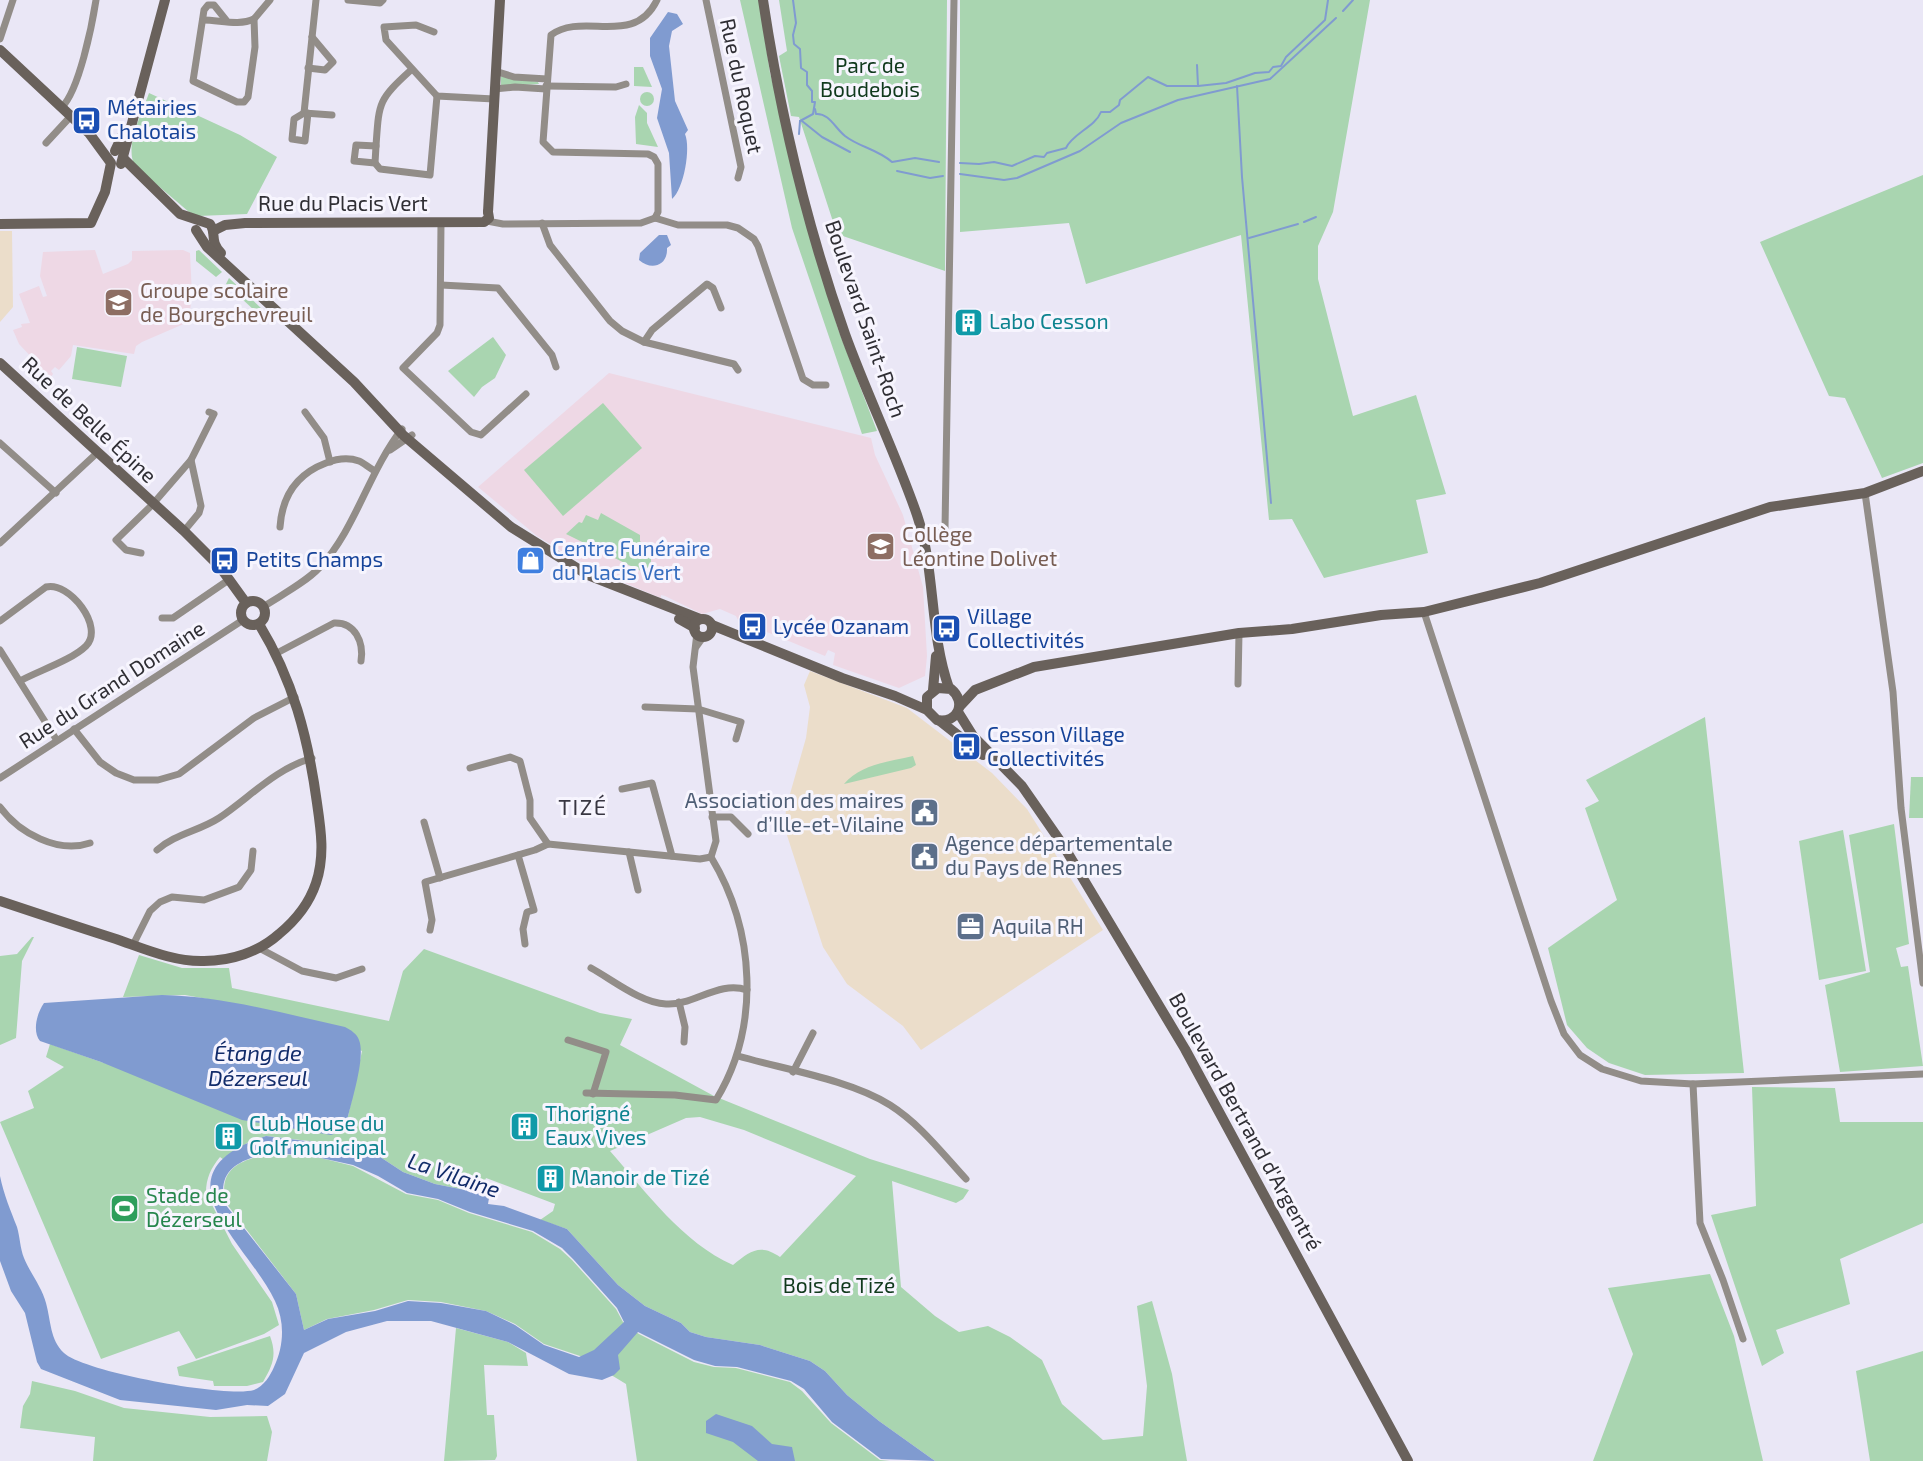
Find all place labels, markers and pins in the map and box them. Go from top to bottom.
place label: Métairies Chalotais [107,94,197,143]
bus stop icon: Métairies Chalotais [70,104,102,136]
place label: Groupe scolaire de Bourgchevreuil [140,277,313,326]
school or university icon: Groupe scolaire de Bourgchevreuil [103,287,135,319]
building icon: Labo Cesson [952,306,984,338]
place label: Labo Cesson [989,308,1109,333]
place label: Collège Léontine Dolivet [902,521,1057,570]
school or university icon: Collège Léontine Dolivet [865,531,897,563]
place label: Centre Funéraire du Placis Vert [552,535,711,584]
bus stop icon: Petits Champs [209,544,241,576]
shop icon: Centre Funéraire du Placis Vert [515,545,547,577]
place label: Petits Champs [246,546,383,571]
place label: Village Collectivités [967,603,1084,652]
bus stop icon: Lycée Ozanam [736,611,768,643]
place label: Lycée Ozanam [773,613,909,638]
bus stop icon: Village Collectivités [930,613,962,645]
place label: Cesson Village Collectivités [987,721,1125,770]
bus stop icon: Cesson Village Collectivités [950,731,982,763]
place label: Association des maires d’Ille-et-Vilaine [685,787,904,836]
public building icon: Association des maires d’Ille-et-Vilaine [909,797,941,829]
place label: Agence départementale du Pays de Rennes [945,830,1173,879]
public building icon: Agence départementale du Pays de Rennes [908,840,940,872]
office icon: Aquila RH [955,911,987,943]
place label: Aquila RH [992,913,1084,938]
place label: Thorigné Eaux Vives [545,1100,646,1149]
place label: Club House du Golf municipal [249,1110,386,1159]
building icon: Thorigné Eaux Vives [508,1110,540,1142]
building icon: Club House du Golf municipal [212,1120,244,1152]
building icon: Manoir de Tizé [534,1162,566,1194]
place label: Manoir de Tizé [571,1164,710,1189]
place label: Stade de Dézerseul [146,1182,243,1231]
sports icon: Stade de Dézerseul [109,1192,141,1224]

